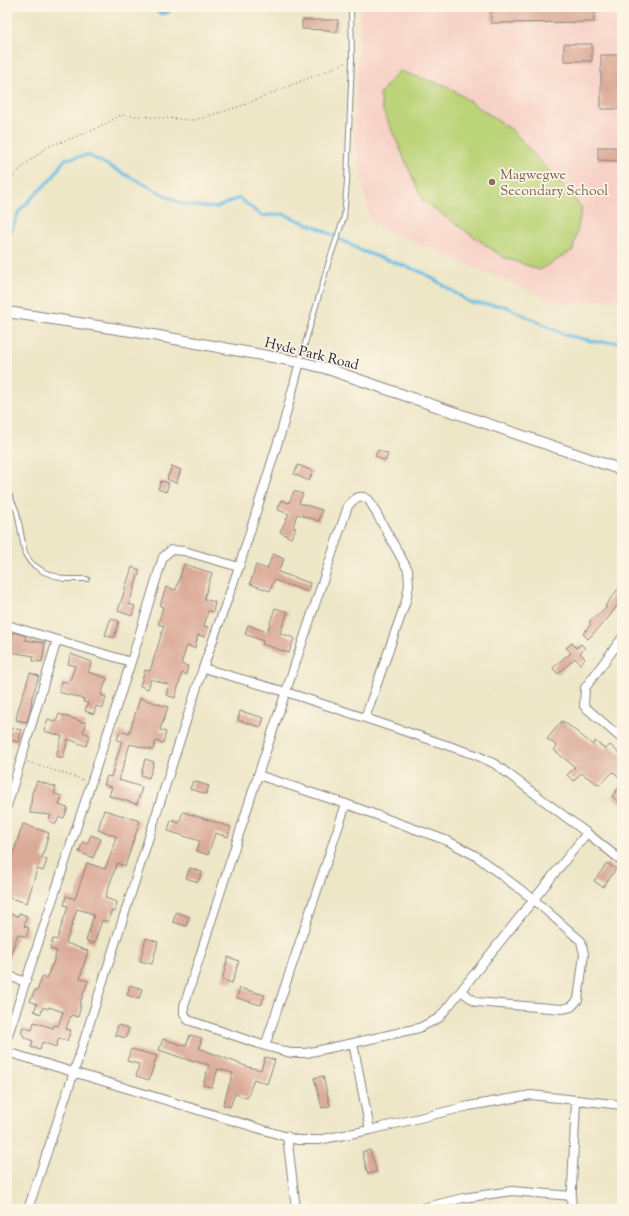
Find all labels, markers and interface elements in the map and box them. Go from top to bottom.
place label: Magwegwe Secondary School [500,166,608,202]
marker: Magwegwe Secondary School [487,177,497,187]
street label: Hyde Park Road [262,334,361,376]

